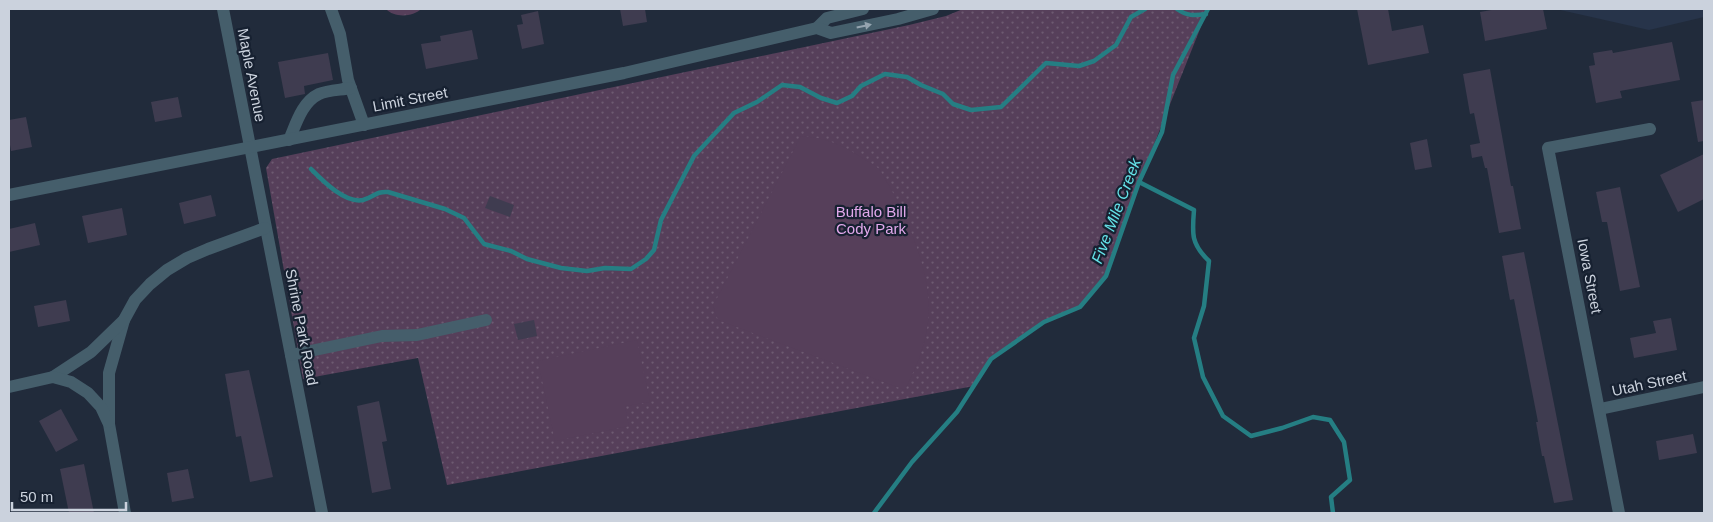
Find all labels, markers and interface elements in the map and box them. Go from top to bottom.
one-way arrow [857,22,872,30]
street label: Maple Avenue [235,27,269,123]
street label: Limit Street [371,83,450,115]
water label: Five Mile Creek [1088,155,1144,266]
park label: Buffalo Bill Cody Park [836,203,907,237]
street label: Iowa Street [1574,237,1606,316]
street label: Shrine Park Road [282,267,322,387]
street label: Utah Street [1610,367,1689,399]
scale bar [12,480,126,512]
text: 50 m [20,488,53,505]

